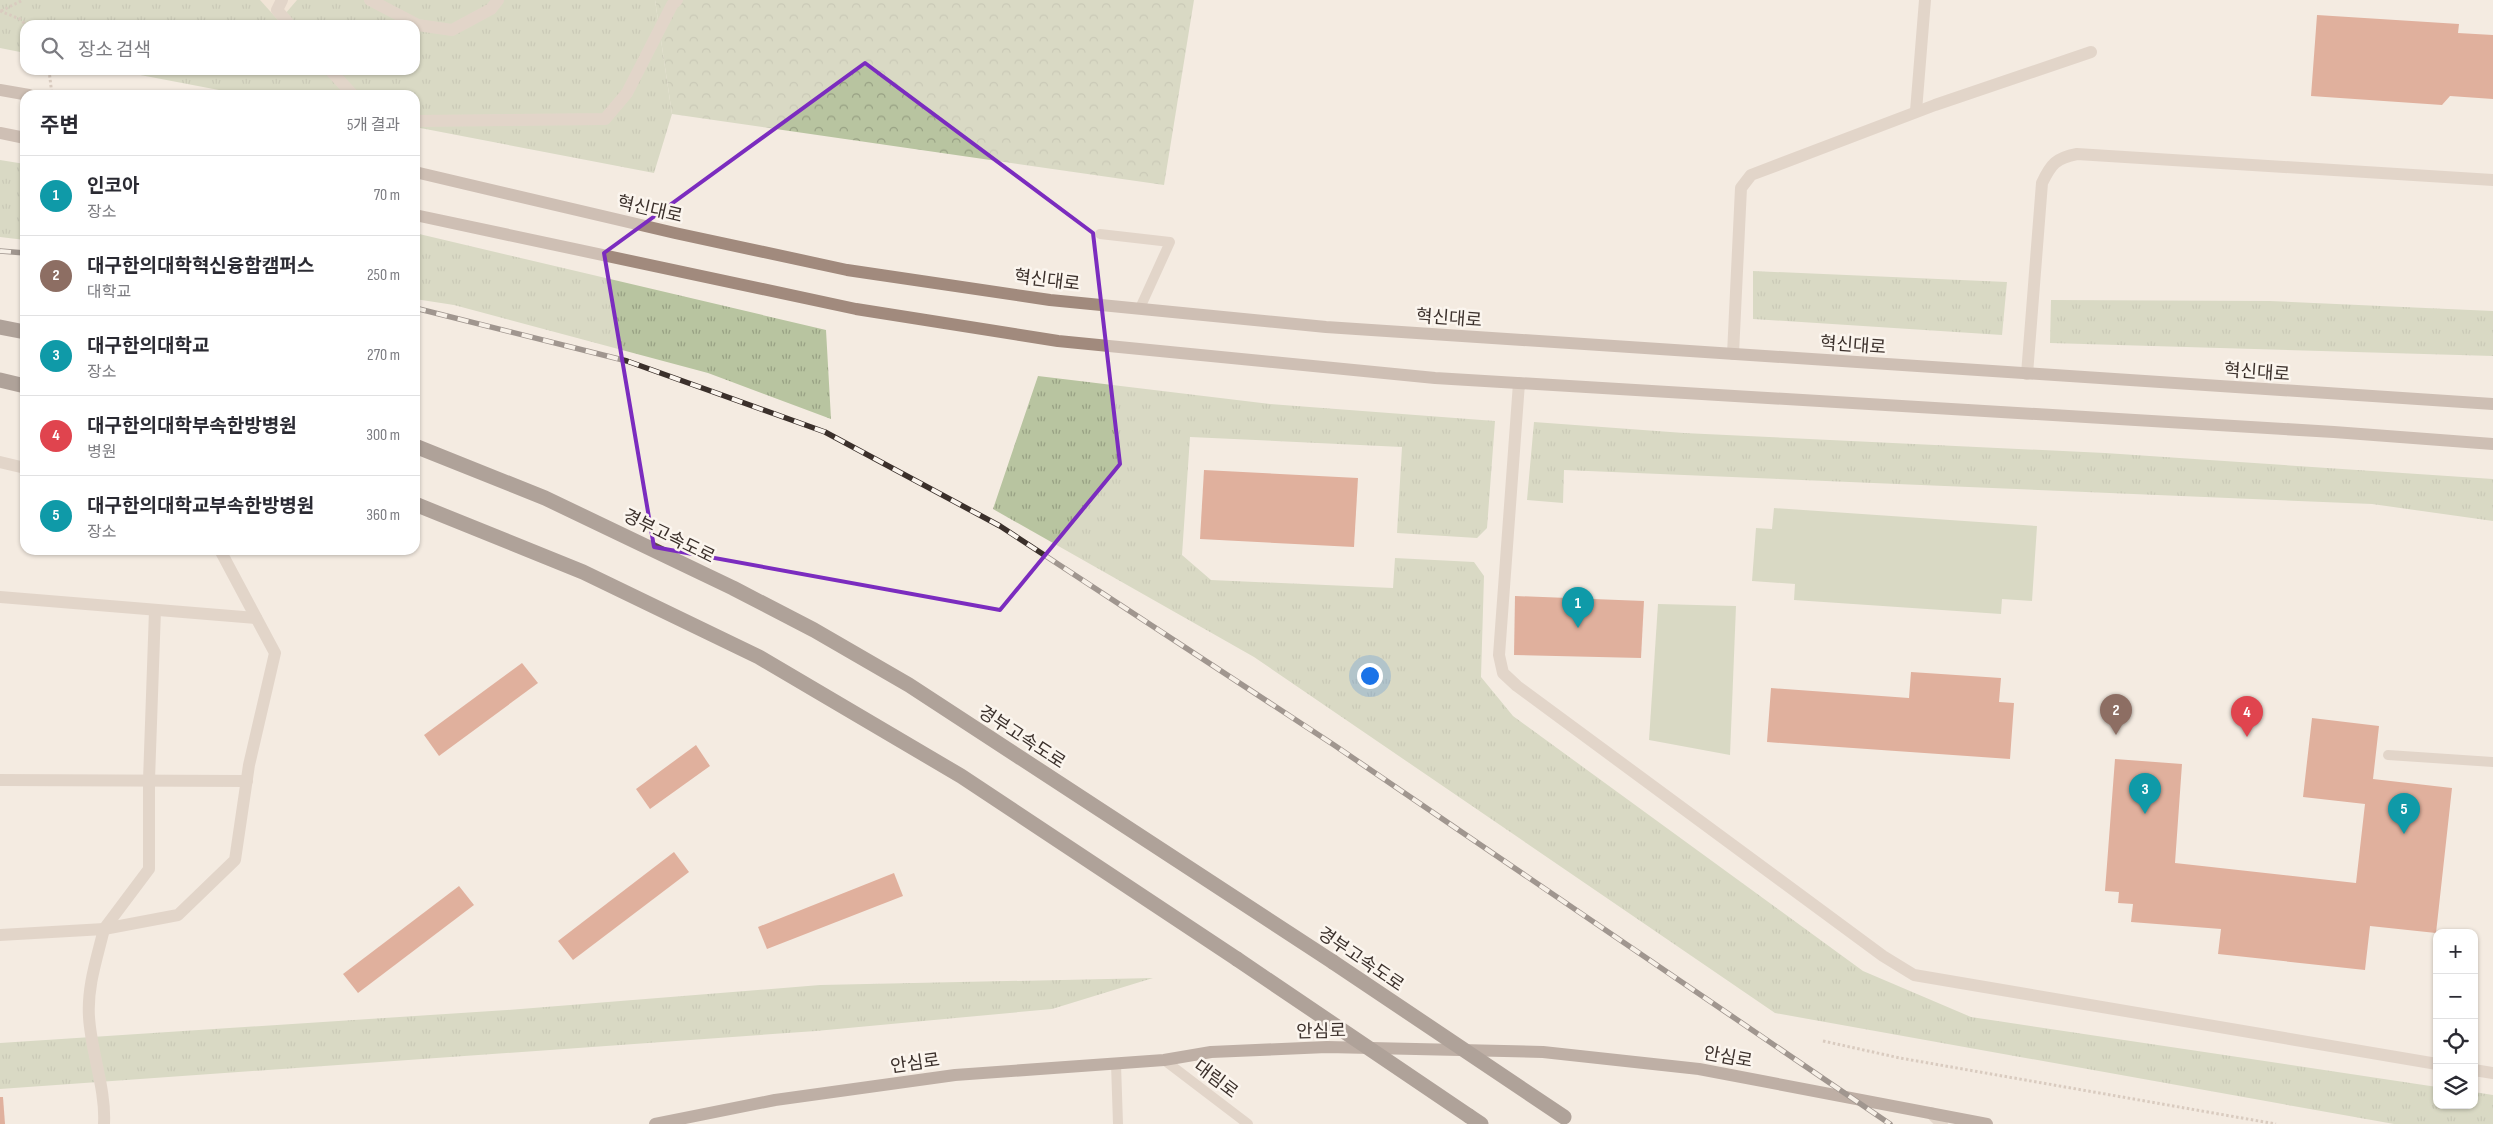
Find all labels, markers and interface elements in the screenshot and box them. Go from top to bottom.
search box [20,20,420,75]
icon: search [38,34,66,62]
text: 장소 검색 [78,39,151,62]
text: 주변 [40,113,79,138]
text: 5개 결과 [347,116,400,135]
text: 인코아 [87,175,139,198]
text: 1 [53,186,59,205]
text: 70 m [374,186,400,205]
street label: 혁신대로 [615,192,685,227]
text: 장소 [87,203,116,222]
text: 대구한의대학혁신융합캠퍼스 [87,255,314,278]
text: 2 [52,266,60,285]
text: 250 m [367,266,400,285]
street label: 혁신대로 [1013,266,1081,295]
text: 대학교 [87,283,131,302]
street label: 혁신대로 [1415,306,1483,331]
street label: 혁신대로 [1819,333,1887,358]
text: 대구한의대학교 [87,335,209,358]
text: 3 [52,346,60,365]
text: 270 m [367,346,400,365]
street label: 혁신대로 [2223,360,2291,385]
text: 장소 [87,363,116,382]
text: 대구한의대학부속한방병원 [87,415,297,438]
text: 4 [52,426,60,445]
text: 300 m [366,426,400,445]
text: 병원 [87,443,116,462]
text: 대구한의대학교부속한방병원 [87,495,314,518]
street label: 경부고속도로 [620,505,718,568]
text: 5 [52,506,60,525]
text: 360 m [366,506,400,525]
text: 장소 [87,523,116,542]
pin: 1 [1562,587,1594,628]
your location [1357,663,1383,689]
pin: 2 [2100,694,2132,735]
pin: 4 [2231,696,2263,737]
street label: 경부고속도로 [974,702,1069,773]
pin: 3 [2129,773,2161,814]
pin: 5 [2388,793,2420,834]
street label: 경부고속도로 [1314,923,1408,996]
map controls [2433,929,2478,1109]
button: + [2433,929,2478,974]
button: − [2433,974,2478,1019]
button: locate [2433,1019,2478,1064]
street label: 안심로 [1296,1021,1346,1042]
street label: 안심로 [1702,1043,1754,1072]
street label: 안심로 [889,1050,941,1077]
street label: 대림로 [1190,1056,1242,1103]
button: layers [2433,1064,2478,1109]

